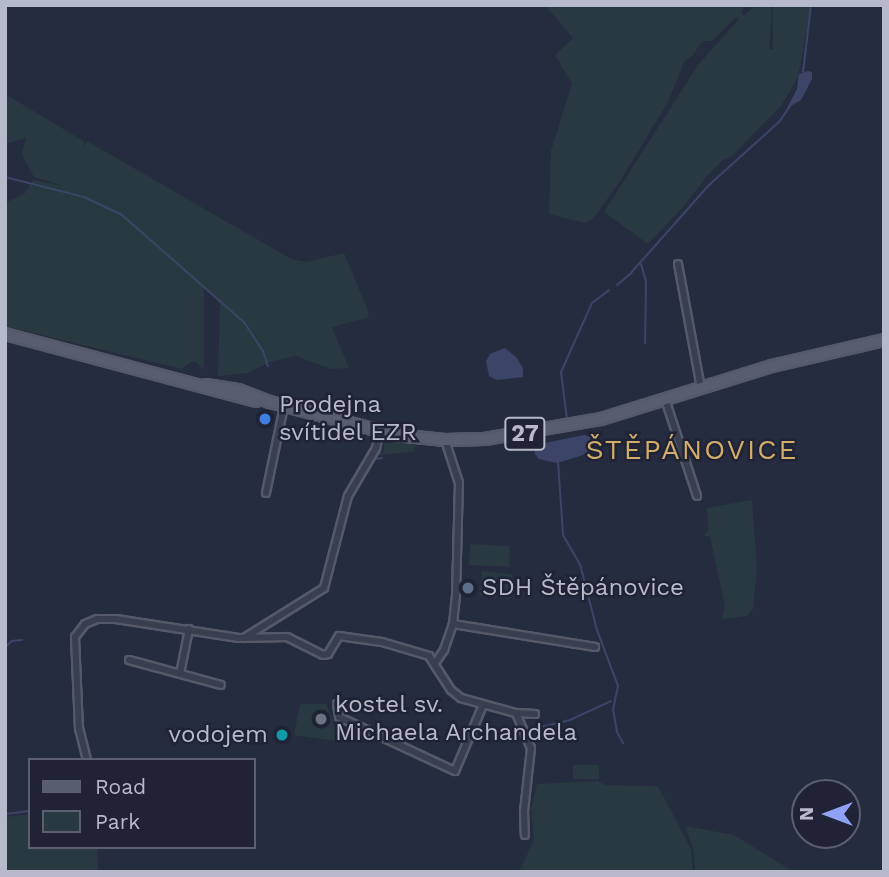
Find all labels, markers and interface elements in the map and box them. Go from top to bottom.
place label: Prodejna svítidel EZR [279,391,417,447]
marker: Prodejna svítidel EZR [257,411,273,427]
road number: 27 [504,414,546,454]
district label: ŠTĚPÁNOVICE [587,433,797,467]
place label: SDH Štěpánovice [482,574,684,602]
marker: SDH Štěpánovice [460,580,476,596]
place label: kostel sv. Michaela Archandela [335,691,579,747]
marker: kostel sv. Michaela Archandela [313,711,329,727]
place label: vodojem [169,721,268,749]
marker: vodojem [274,727,290,743]
legend [28,758,256,849]
text: Road [95,774,146,799]
north arrow [791,779,861,849]
text: N [795,807,818,821]
text: Park [95,809,140,834]

